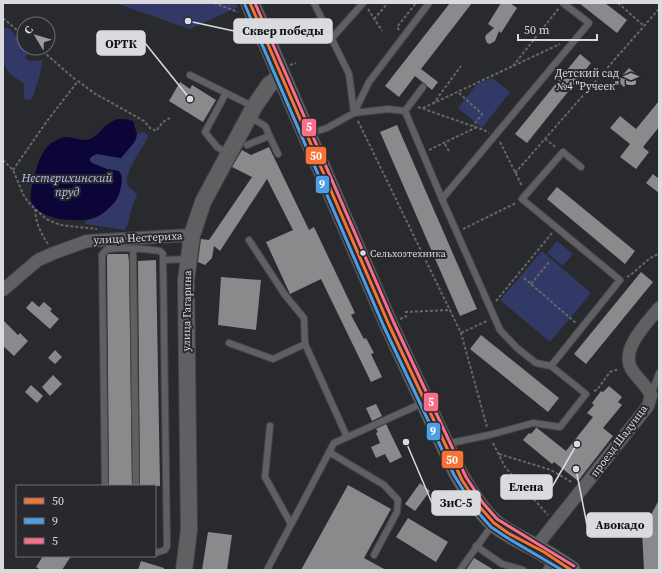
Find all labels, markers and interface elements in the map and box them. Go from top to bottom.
north arrow [16,16,56,56]
scale bar [518,16,597,42]
callout: Сквер победы [234,19,332,43]
text: 50 m [524,22,550,38]
text: С [20,23,37,37]
text: Сквер победы [242,23,324,39]
callout: ОРТК [97,31,145,55]
text: ОРТК [105,36,137,52]
place label: Детский сад №4 "Ручеек" [555,66,619,94]
school or university icon: Детский сад №4 "Ручеек" [622,70,640,88]
line badge: 5 [301,118,317,137]
text: 5 [306,120,312,135]
line badge: 50 [305,146,327,165]
text: 50 [310,149,322,164]
water label: Нестерихинский пруд [21,170,113,200]
line badge: 9 [315,175,330,194]
text: 9 [319,177,325,192]
street label: улица Нестериха [93,228,183,248]
place label: Сельхозтехника [370,247,447,260]
marker: Сельхозтехника [358,248,368,258]
street label: улица Гагарина [179,270,195,352]
line badge: 5 [423,392,439,412]
text: 5 [428,395,434,410]
street label: проезд Шадунца [587,402,651,480]
line badge: 9 [426,422,441,441]
text: 9 [430,424,436,439]
line badge: 50 [441,450,464,469]
text: 50 [446,453,458,468]
callout: Елена [501,475,552,499]
text: Елена [509,479,544,495]
legend [16,485,156,557]
callout: ЗиС-5 [432,491,480,515]
text: 50 [52,493,64,509]
text: ЗиС-5 [440,495,473,511]
text: 9 [52,513,58,529]
callout: Авокадо [587,513,652,537]
text: Авокадо [595,517,645,533]
text: 5 [52,533,58,549]

